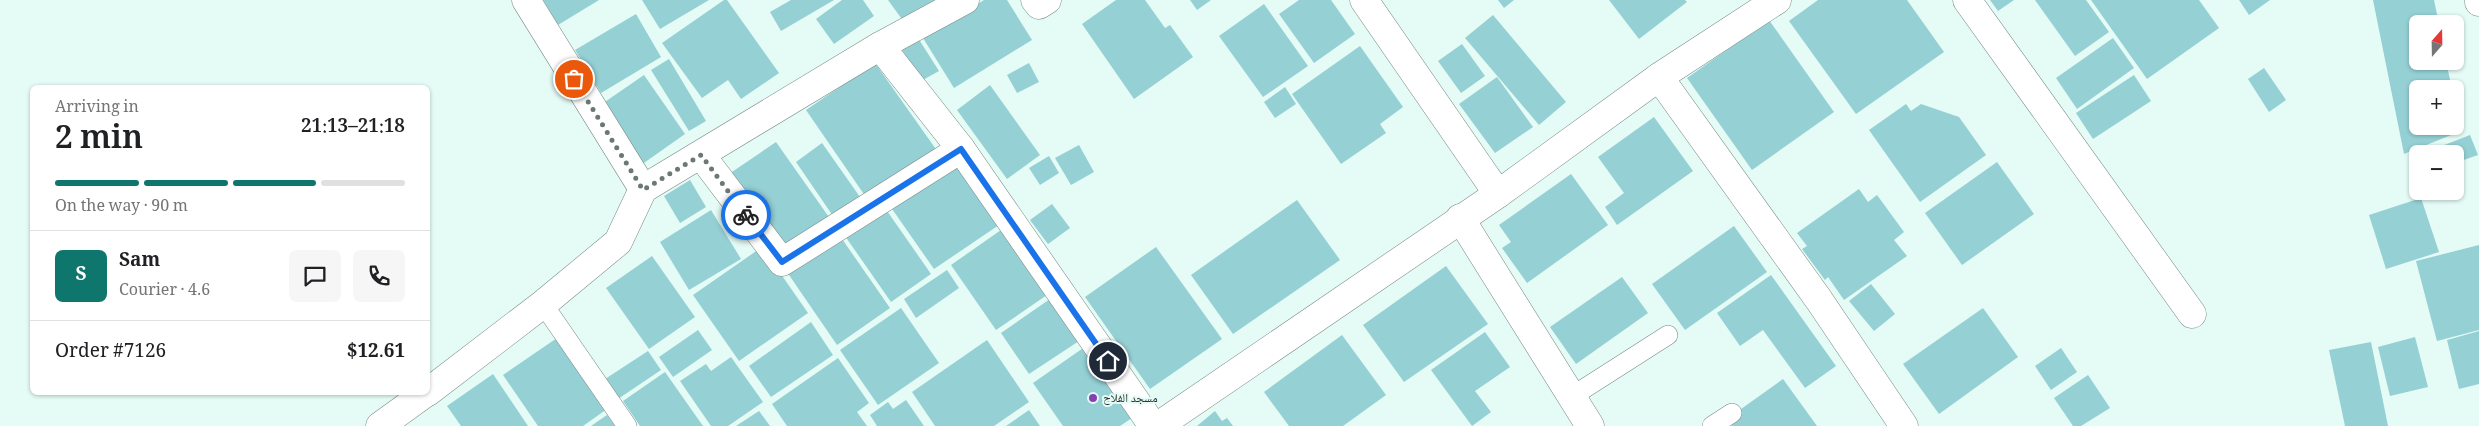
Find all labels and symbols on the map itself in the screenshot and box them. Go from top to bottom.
north arrow [2409,15,2464,70]
pin [553,58,595,100]
courier [721,190,771,240]
pin [1087,340,1129,382]
place label: مسجد الفلاح [1103,389,1158,410]
marker: مسجد الفلاح [1087,392,1099,404]

